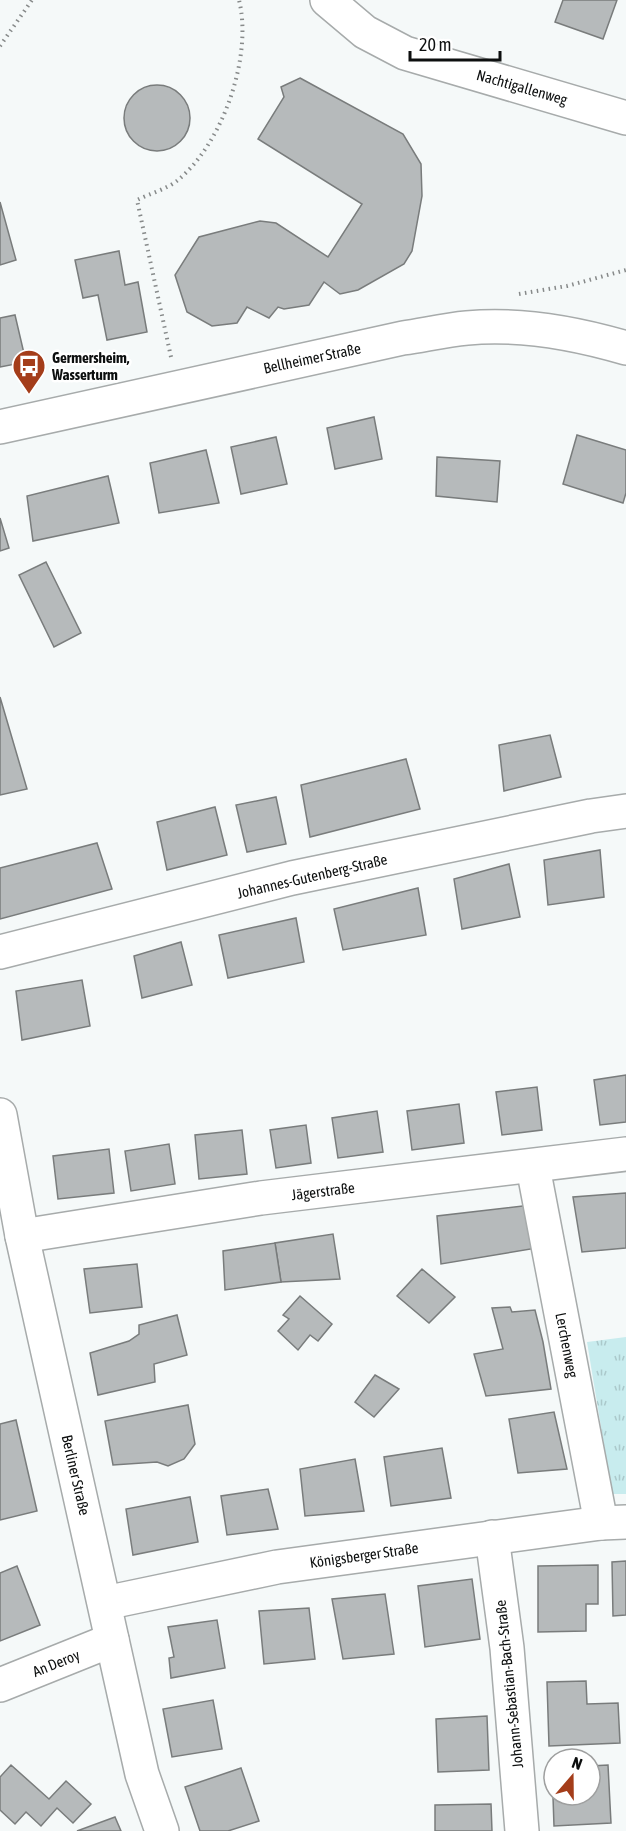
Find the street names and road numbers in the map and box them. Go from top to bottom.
street label: Nachtigallenweg [475,66,570,108]
street label: Bellheimer Straße [262,339,362,377]
street label: Johannes-Gutenberg-Straße [235,850,389,902]
street label: Jägerstraße [290,1179,356,1203]
street label: Lerchenweg [552,1311,582,1380]
street label: Berliner Straße [59,1433,94,1517]
street label: Königsberger Straße [309,1539,420,1571]
street label: Johann-Sebastian-Bach-Straße [492,1599,526,1769]
street label: An Deroy [30,1646,82,1680]

